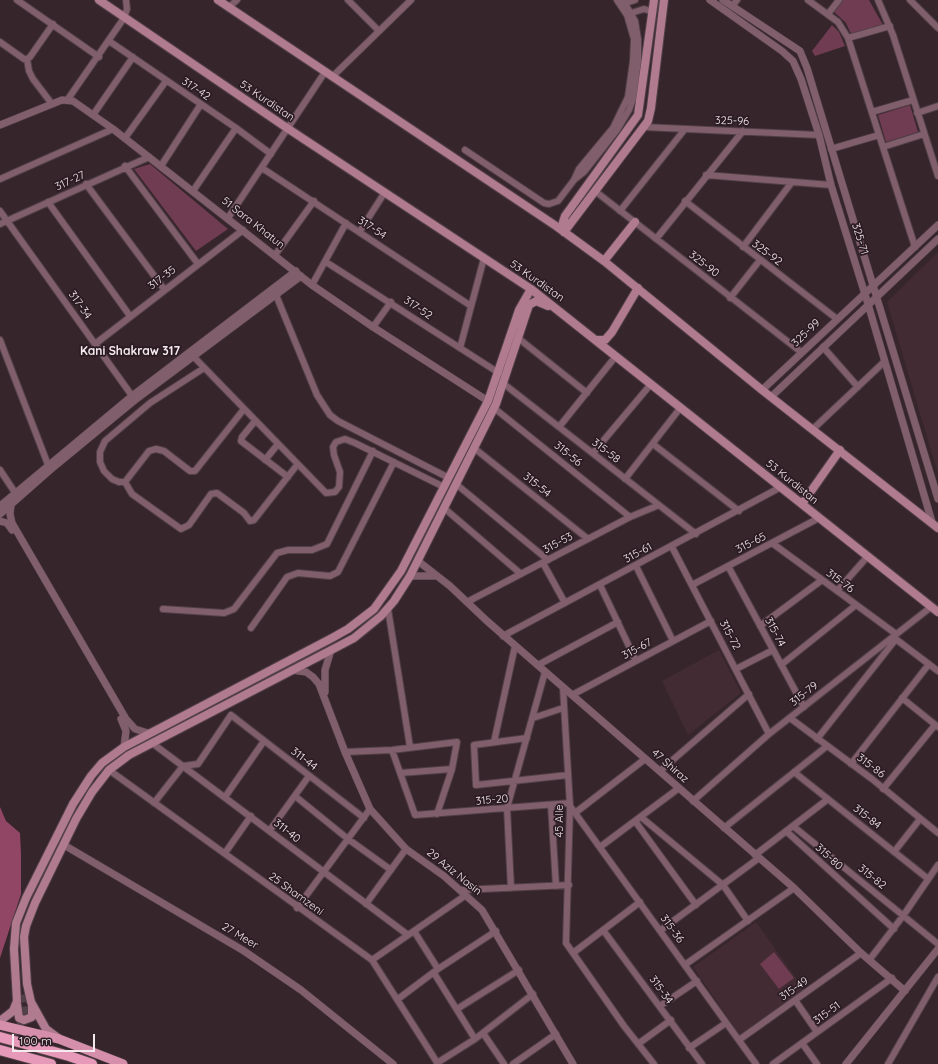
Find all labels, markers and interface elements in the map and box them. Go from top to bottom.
street label: 317-42 [179,75,213,103]
street label: 53 Kurdistan [237,78,297,124]
street label: 325-96 [715,114,749,128]
street label: 317-27 [53,168,87,194]
street label: 51 Sara Khatun [219,194,287,252]
street label: 317-54 [355,214,389,242]
street label: 325-71 [849,222,871,256]
street label: 325-92 [749,237,785,269]
street label: 325-90 [686,248,722,280]
street label: 53 Kurdistan [507,257,567,305]
street label: 317-35 [145,263,179,293]
street label: 317-34 [66,288,94,322]
street label: 317-52 [401,294,435,322]
street label: 325-99 [789,316,823,350]
district label: Kani Shakraw 317 [80,344,180,358]
street label: 315-58 [589,436,623,466]
street label: 315-56 [551,439,585,469]
street label: 53 Kurdistan [763,457,821,507]
street label: 315-54 [520,470,554,500]
street label: 315-53 [541,530,575,556]
street label: 315-65 [734,530,768,556]
street label: 315-61 [622,540,654,566]
street label: 315-76 [823,566,857,596]
street label: 315-74 [762,615,788,649]
street label: 315-72 [717,618,743,652]
street label: 315-67 [620,636,654,662]
street label: 315-79 [787,679,821,709]
street label: 311-44 [288,745,320,773]
street label: 47 Shiraz [649,746,691,786]
street label: 315-86 [854,751,888,781]
street label: 315-20 [475,792,509,808]
street label: 315-84 [850,802,884,832]
street label: 45 Alle [553,804,567,838]
street label: 311-40 [271,816,303,846]
street label: 315-80 [813,841,845,873]
street label: 29 Aziz Nasin [424,846,484,898]
street label: 315-82 [855,862,889,892]
street label: 25 Shamzeni [266,870,326,918]
street label: 315-36 [657,912,687,946]
street label: 27 Meer [219,920,261,952]
street label: 315-34 [646,973,676,1007]
street label: 315-49 [777,974,811,1004]
street label: 315-51 [811,999,843,1027]
scale bar [14,1026,97,1052]
text: 100 m [19,1033,52,1048]

